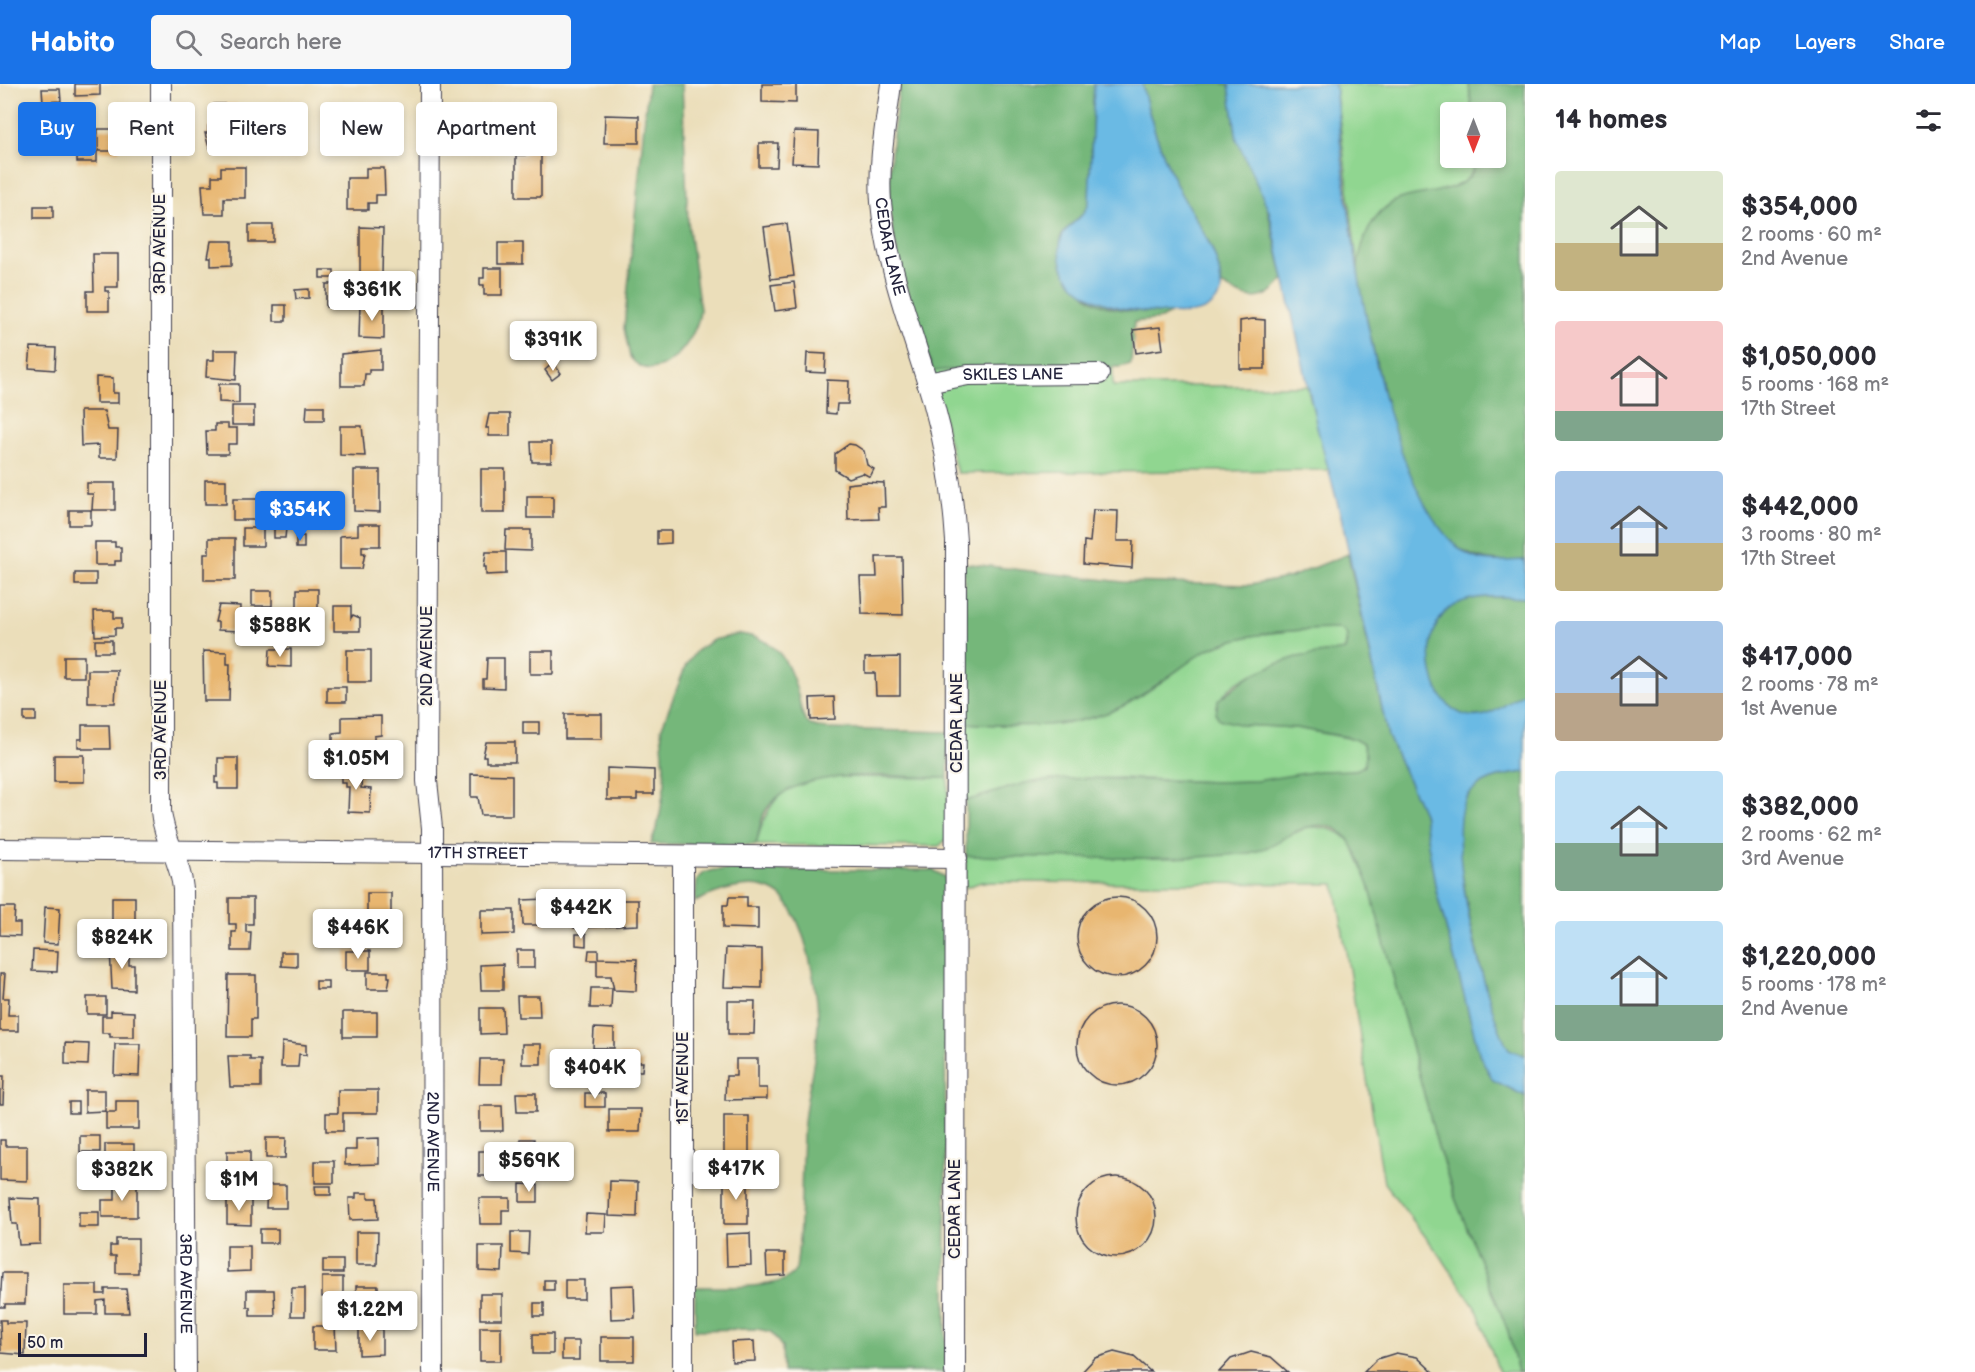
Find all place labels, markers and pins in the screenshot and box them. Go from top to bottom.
pin: $361K [330,271,414,322]
pin: $391K [511,321,595,372]
pin: $354K [258,491,342,542]
pin: $588K [238,607,322,658]
pin: $1.05M [307,740,405,791]
pin: $442K [539,889,623,940]
pin: $446K [316,909,400,960]
pin: $824K [80,919,164,970]
pin: $404K [553,1049,637,1100]
pin: $569K [487,1142,571,1193]
pin: $417K [694,1150,778,1201]
pin: $382K [80,1151,164,1202]
pin: $1M [210,1161,268,1212]
pin: $1.22M [321,1291,419,1342]

